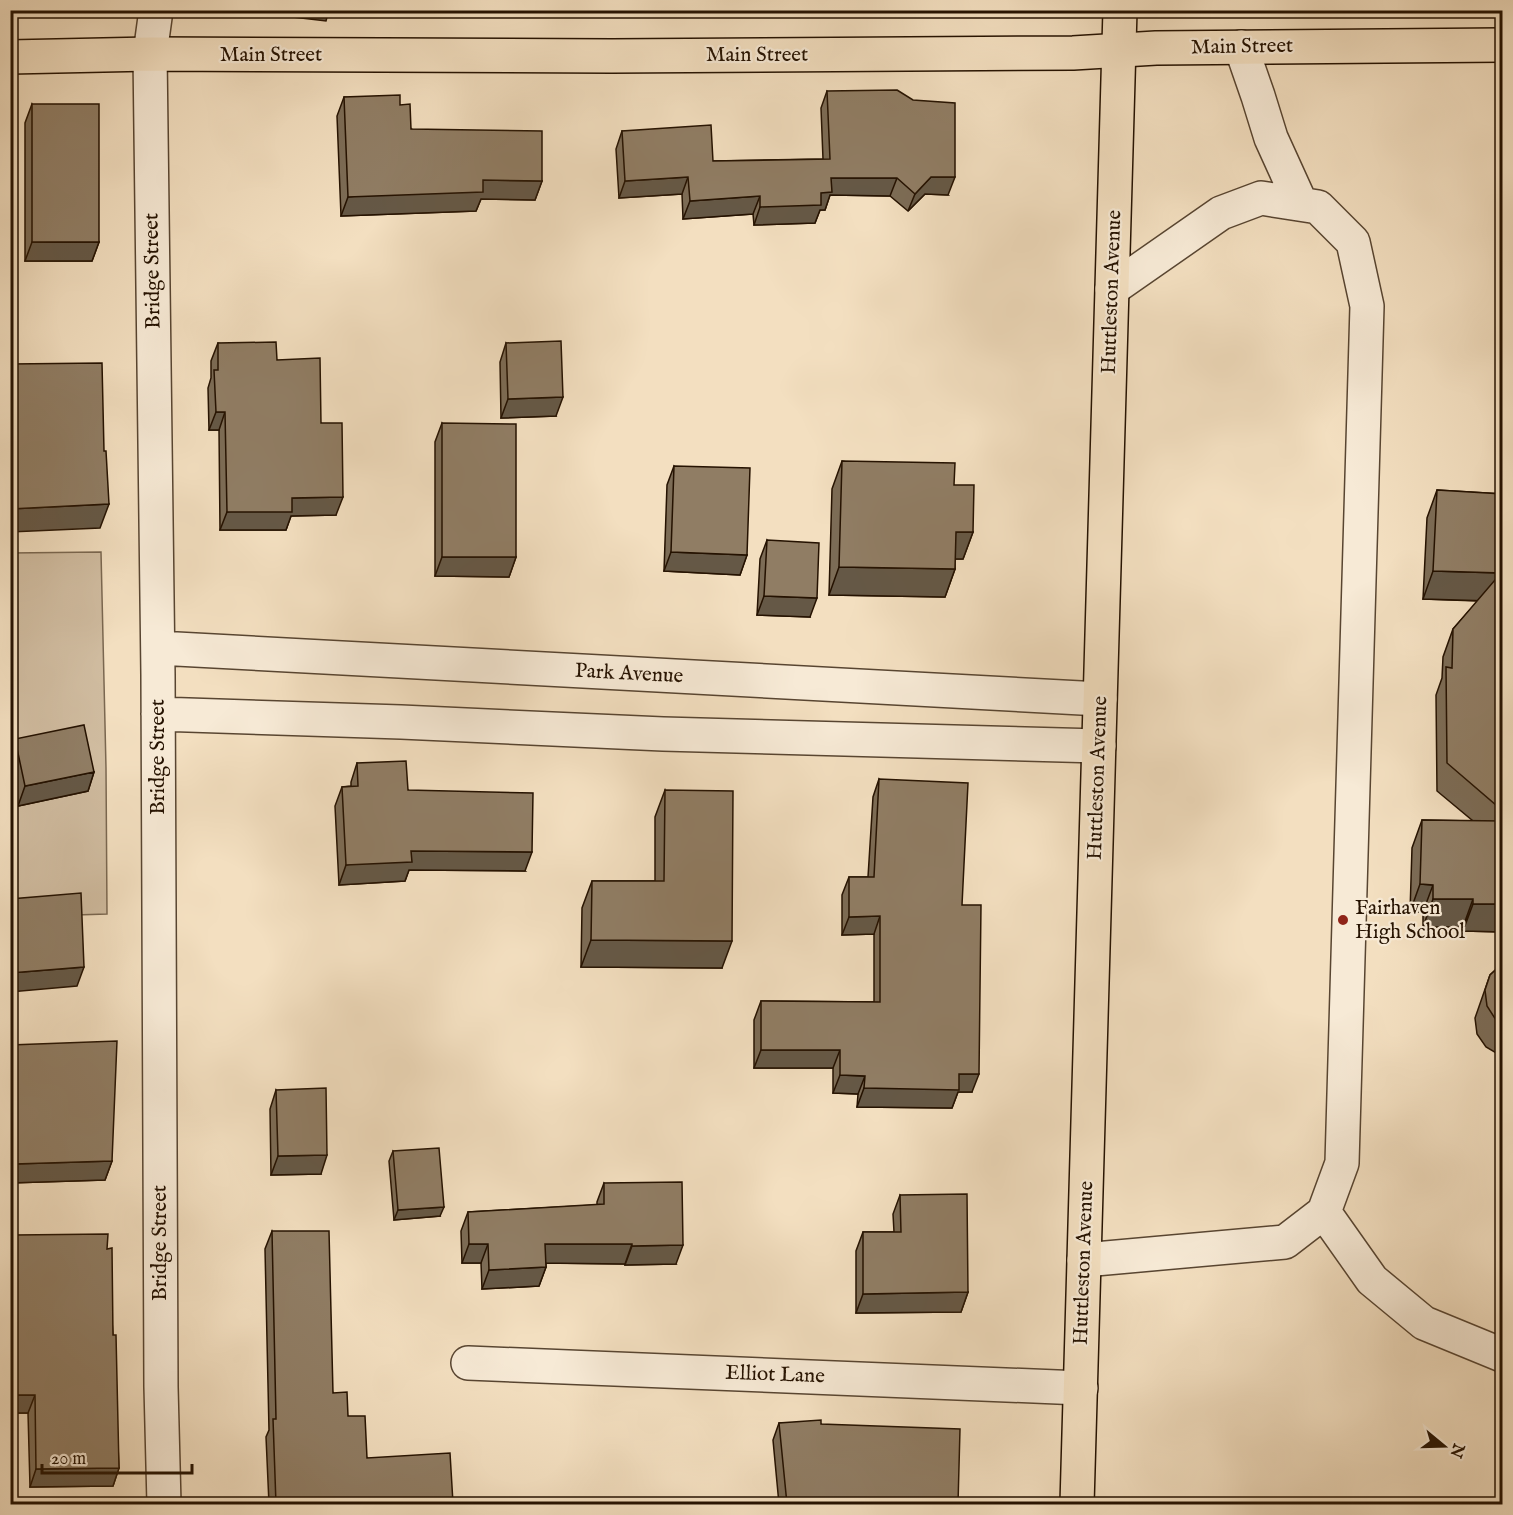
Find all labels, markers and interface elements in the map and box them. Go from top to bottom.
street label: Main Street [1191,33,1293,61]
street label: Main Street [220,42,322,69]
street label: Main Street [706,42,808,69]
street label: Huttleston Avenue [1096,209,1128,374]
street label: Bridge Street [138,213,168,329]
street label: Park Avenue [574,658,684,690]
street label: Huttleston Avenue [1082,695,1114,860]
street label: Bridge Street [145,699,172,815]
place label: Fairhaven High School [1355,895,1465,946]
marker: Fairhaven High School [1336,913,1350,927]
street label: Huttleston Avenue [1068,1180,1100,1345]
street label: Bridge Street [147,1185,174,1301]
street label: Elliot Lane [725,1360,826,1390]
north arrow [1414,1416,1474,1476]
scale bar [42,1437,192,1475]
text: N [1445,1439,1468,1460]
text: 20 m [51,1448,86,1471]

